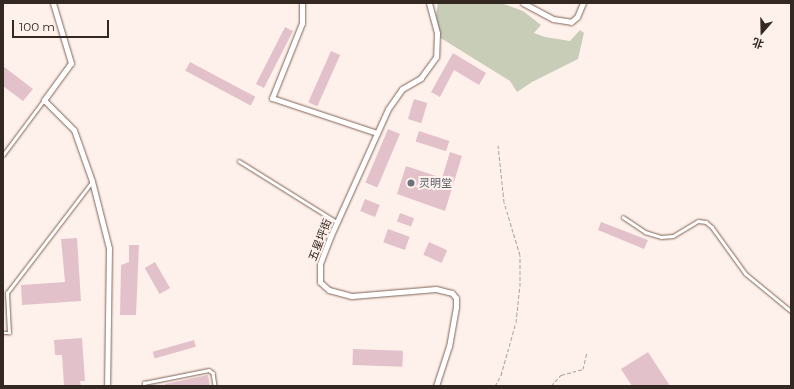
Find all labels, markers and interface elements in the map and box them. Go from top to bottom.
scale bar [14,12,111,38]
north arrow [742,12,782,52]
text: 100 m [19,19,55,34]
text: 北 [750,35,765,52]
place label: 灵明堂 [419,176,452,190]
marker: 灵明堂 [406,178,416,188]
street label: 五星坪街 [306,217,334,263]

